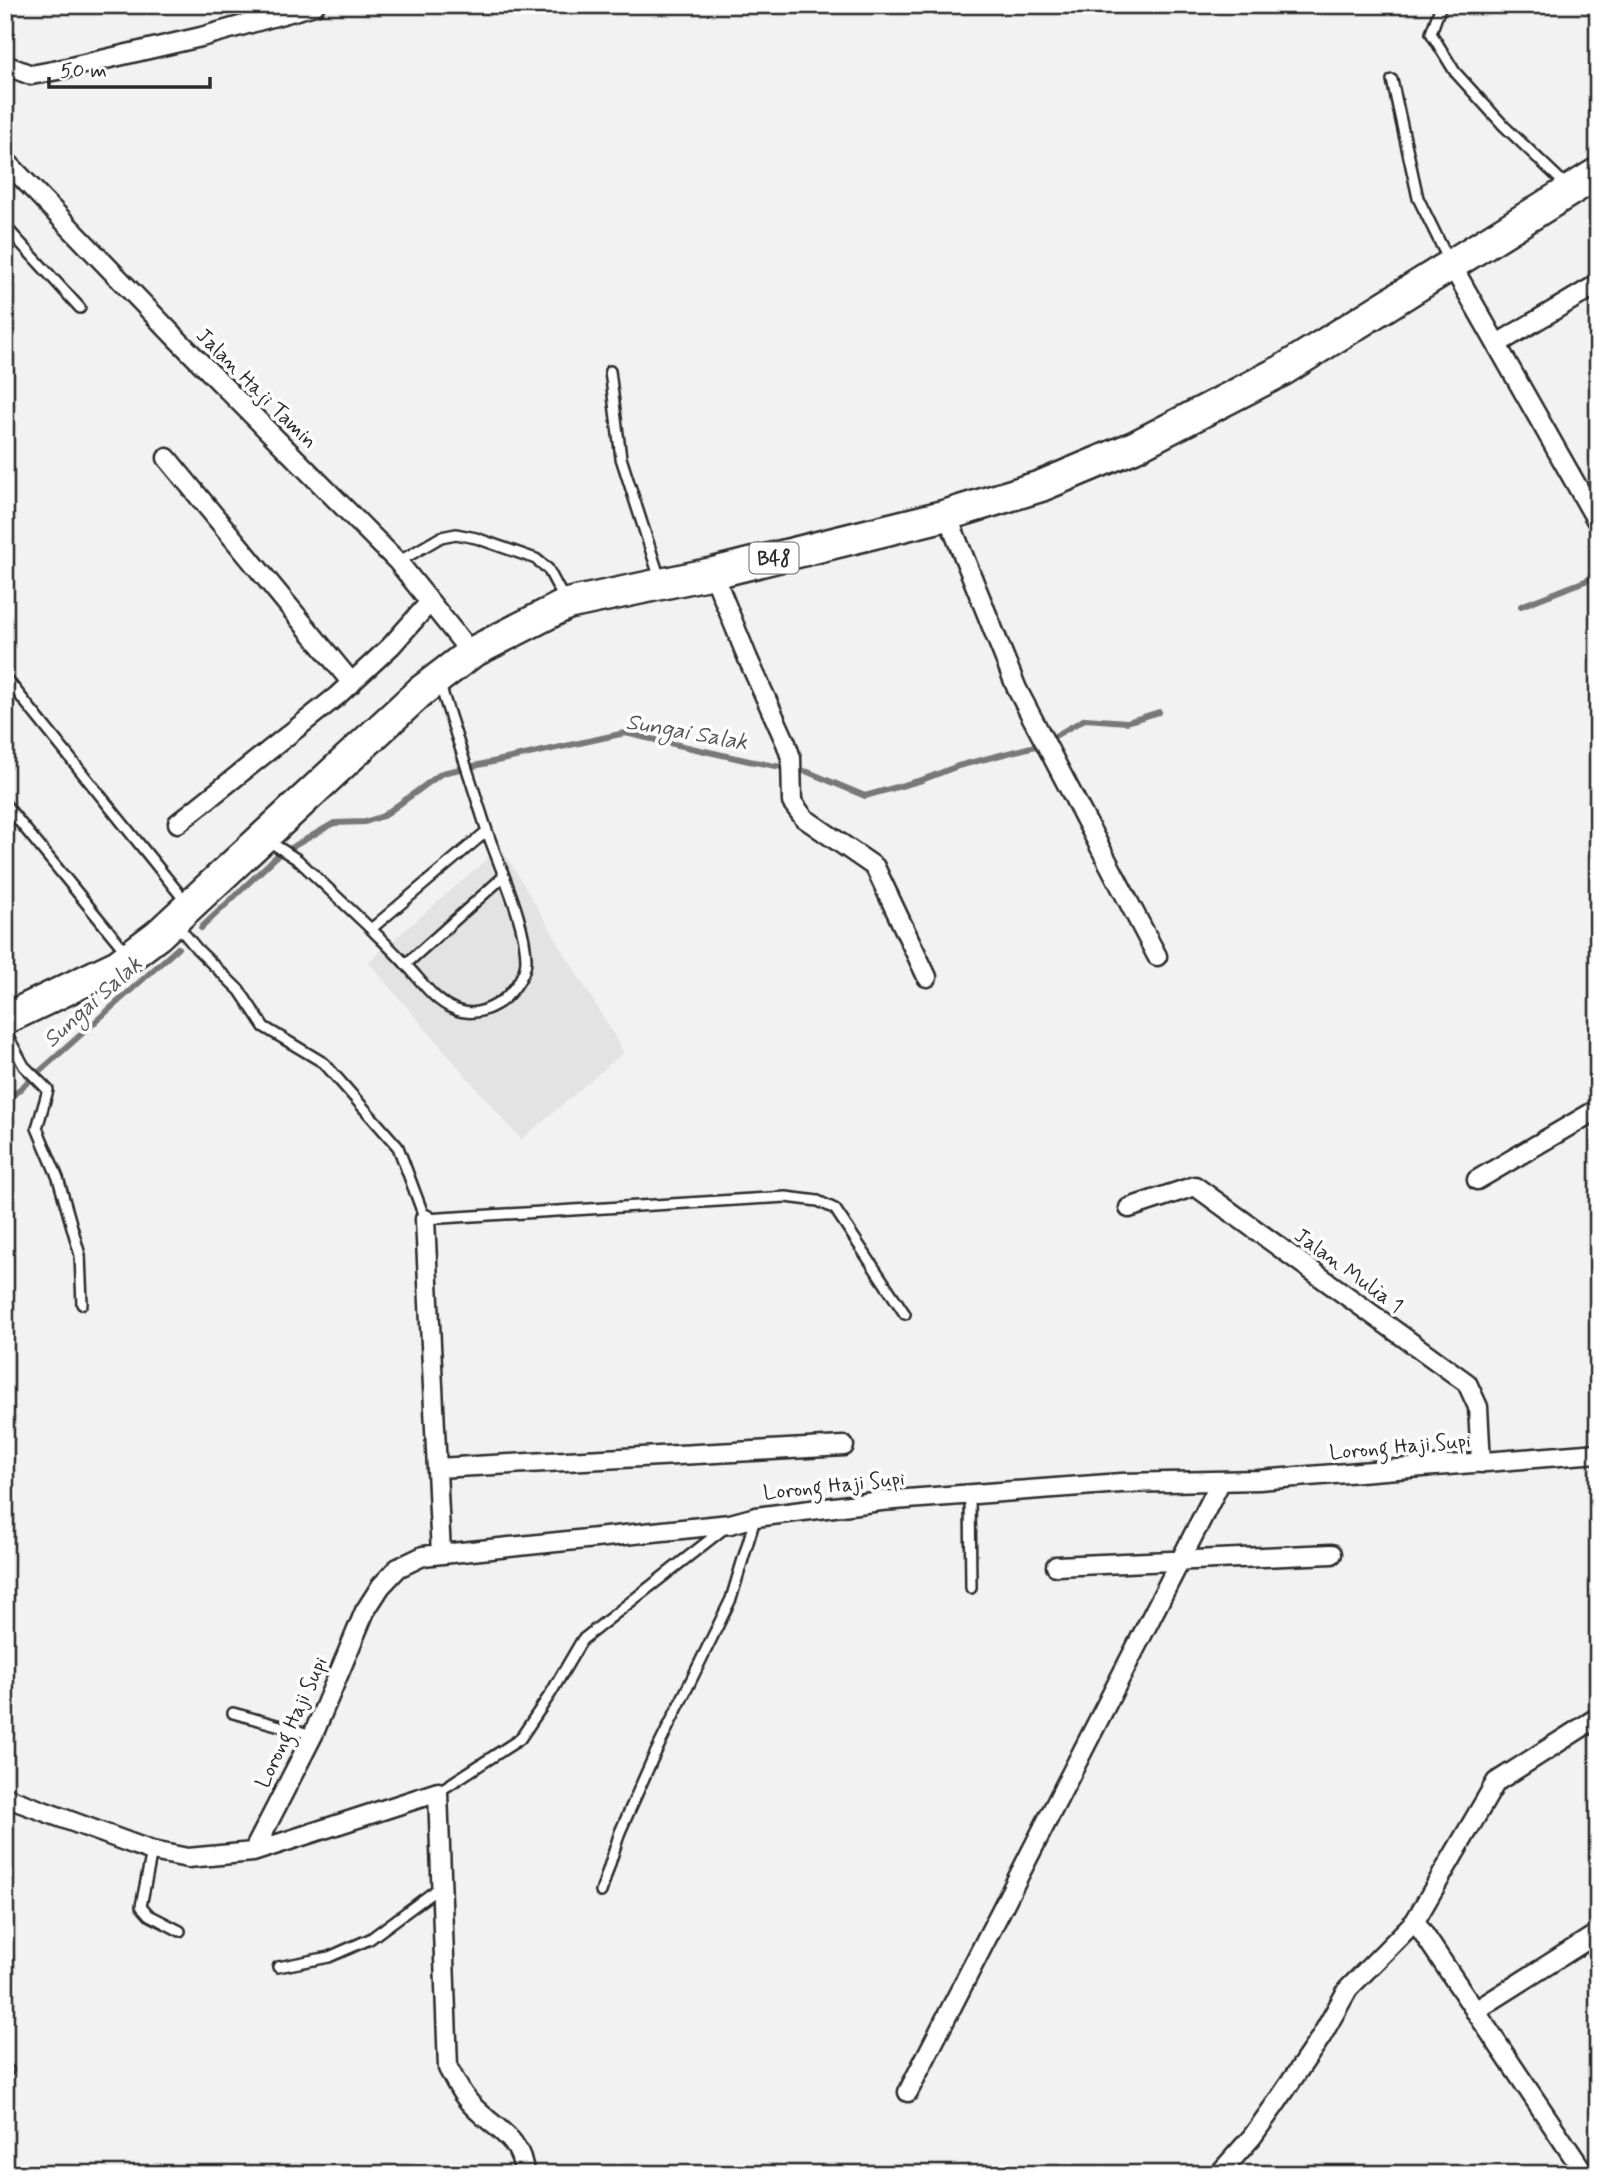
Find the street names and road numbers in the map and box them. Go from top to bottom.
street label: Jalan Haji Tamin [190,322,323,455]
road number: B48 [750,542,798,573]
street label: Jalan Mulia 1 [1288,1222,1409,1320]
street label: Lorong Haji Supi [1328,1427,1472,1469]
street label: Lorong Haji Supi [762,1465,907,1509]
street label: Lorong Haji Supi [249,1652,337,1794]

